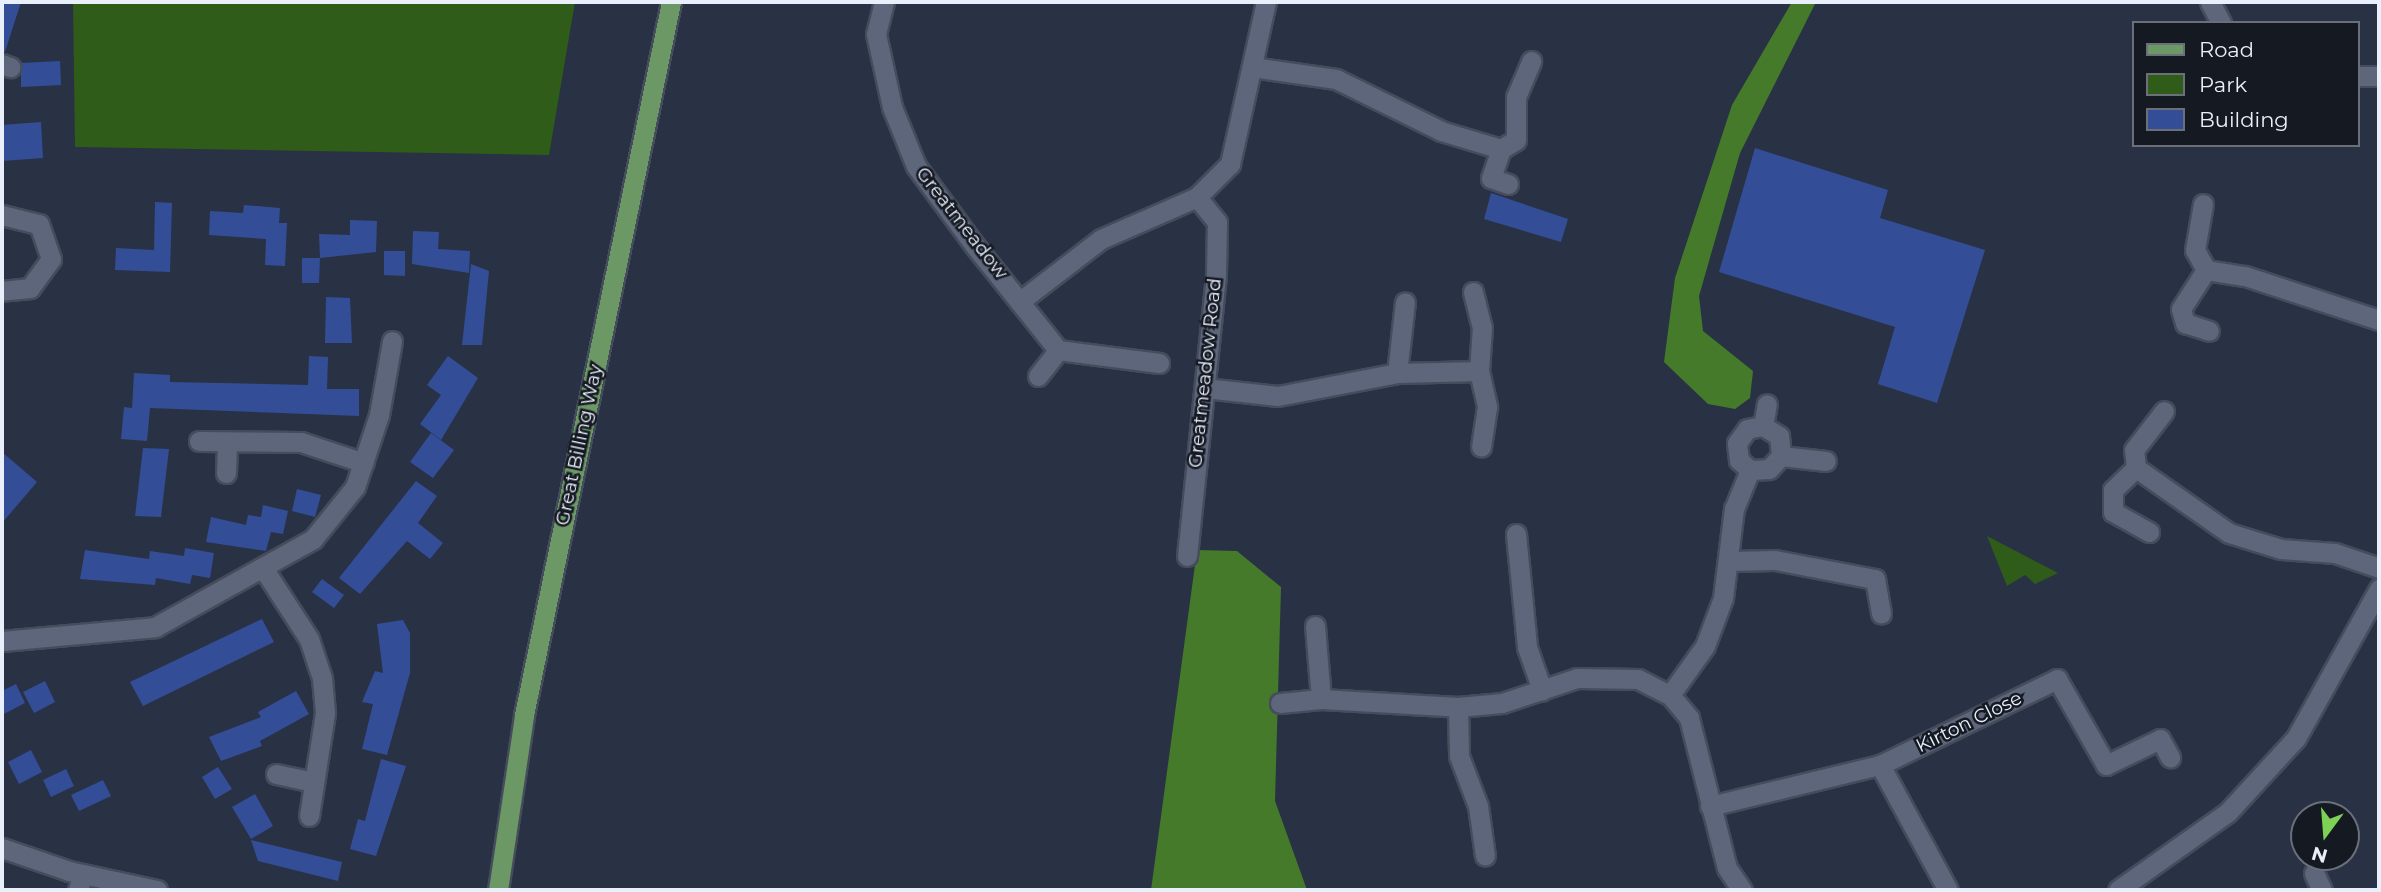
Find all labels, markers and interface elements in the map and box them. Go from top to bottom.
legend [2132,21,2360,147]
text: Road [2199,37,2254,62]
text: Park [2199,72,2247,97]
text: Building [2199,107,2289,132]
street label: Greatmeadow [911,162,1013,284]
street label: Greatmeadow Road [1184,277,1226,469]
street label: Great Billing Way [551,362,607,528]
street label: Kirton Close [1912,687,2026,757]
north arrow [2290,801,2360,871]
text: N [2309,842,2330,868]

